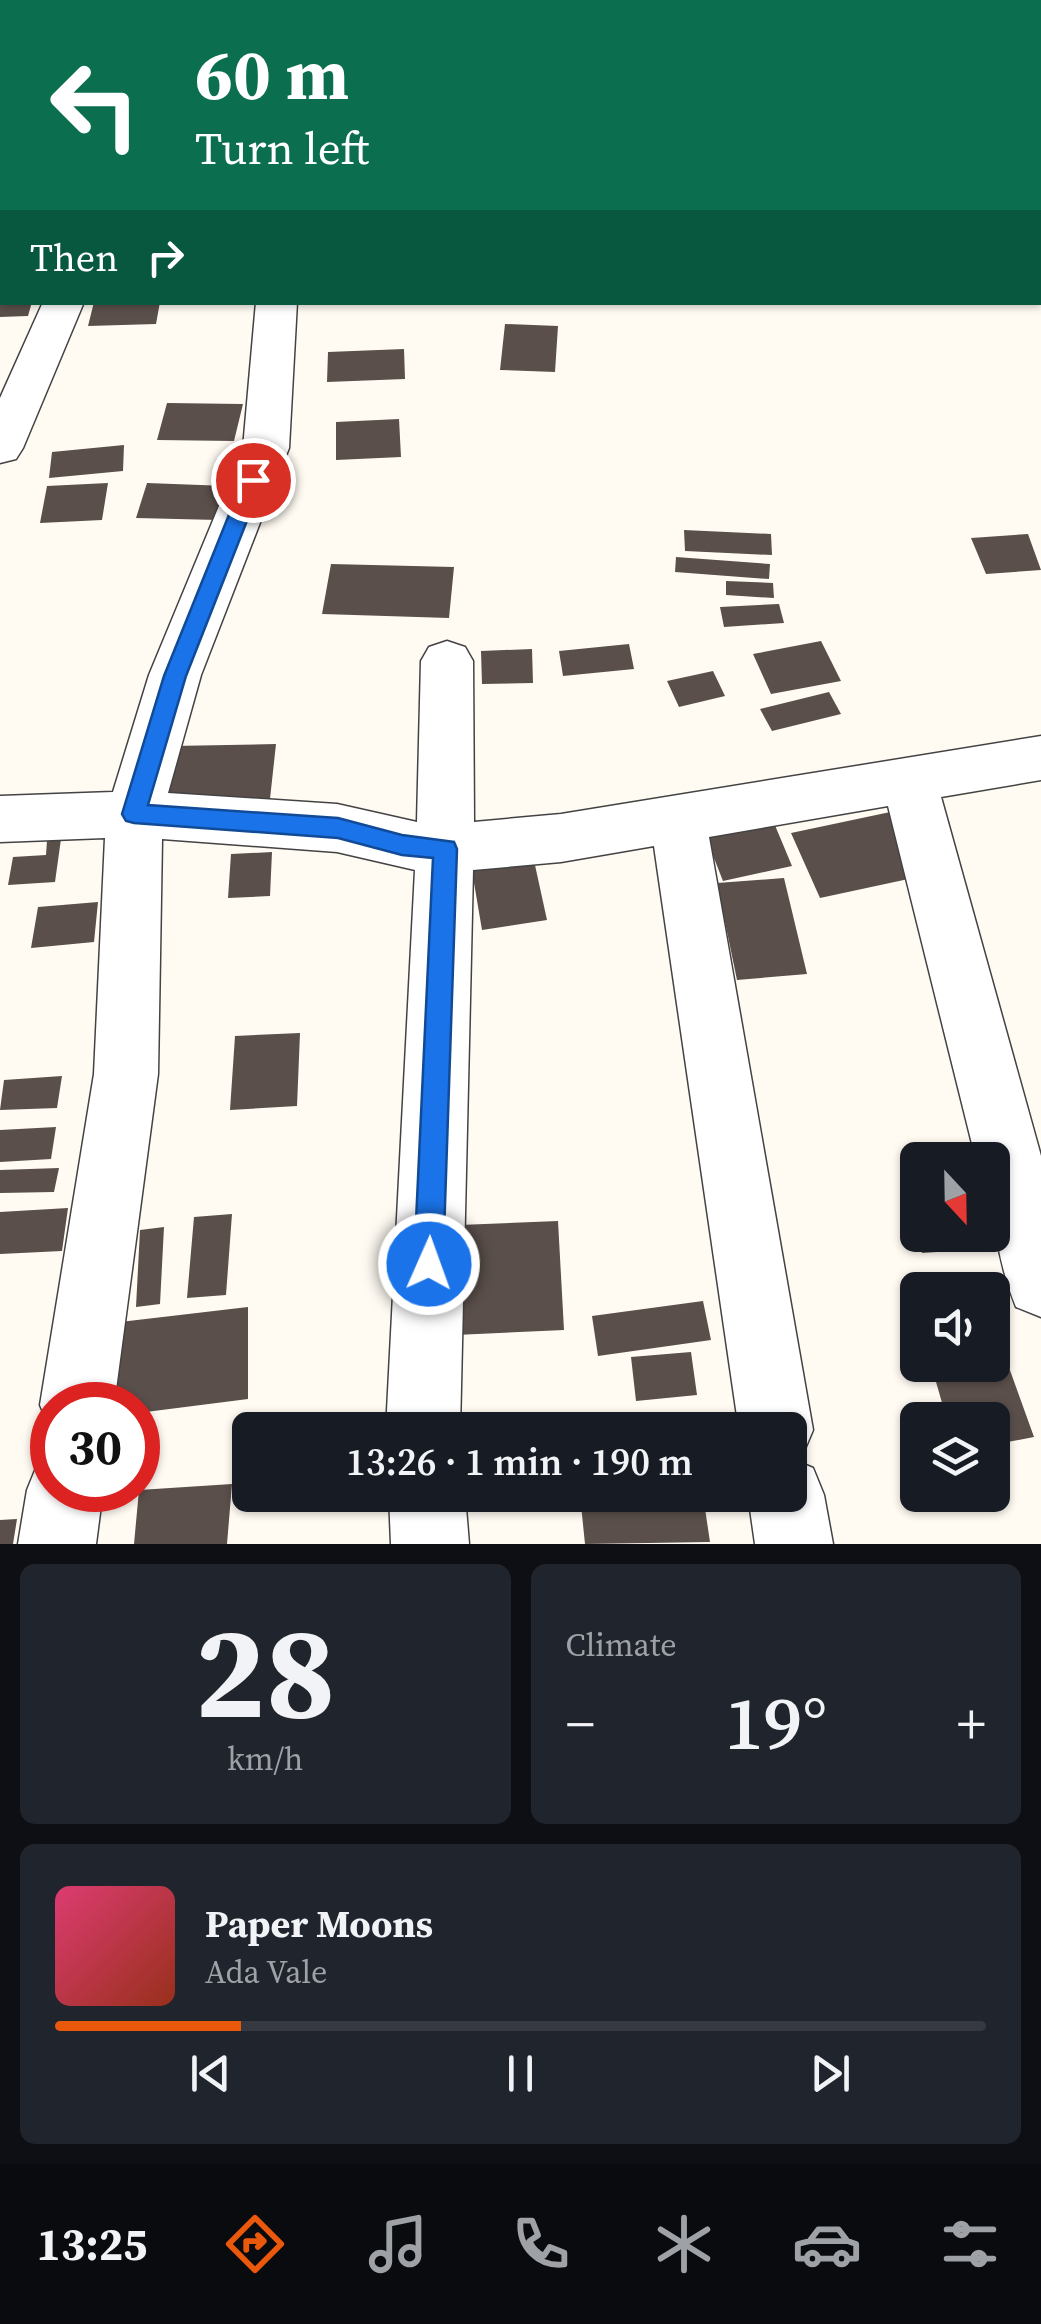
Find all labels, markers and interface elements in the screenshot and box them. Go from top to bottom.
text: 60 m [195,26,349,122]
icon: left [30,40,160,170]
text: Turn left [195,117,369,179]
icon: right [138,230,193,285]
text: Then [30,232,118,284]
pin [211,438,296,523]
icon: arrive [226,453,281,508]
north arrow [900,1142,1010,1252]
map controls [900,1142,1010,1512]
position arrow [377,1212,481,1316]
button: sound [900,1272,1010,1382]
speed limit sign: 30 [30,1382,160,1512]
button: layers [900,1402,1010,1512]
text: 13:26 · 1 min · 190 m [346,1436,693,1488]
text: 28 [195,1582,336,1761]
text: Climate [566,1623,677,1667]
text: 19° [724,1671,827,1774]
text: − [566,1686,595,1761]
text: + [957,1686,986,1761]
text: km/h [227,1737,303,1781]
text: Paper Moons [205,1898,433,1950]
text: Ada Vale [205,1950,327,1994]
icon: previous [183,2046,238,2101]
icon: pause [493,2046,548,2101]
icon: next [803,2046,858,2101]
icon: directions [220,2209,290,2279]
icon: music [363,2209,433,2279]
icon: phone [506,2209,576,2279]
icon: climate [649,2209,719,2279]
icon: car [792,2209,862,2279]
icon: filters [935,2209,1005,2279]
text: 13:25 [36,2213,147,2275]

